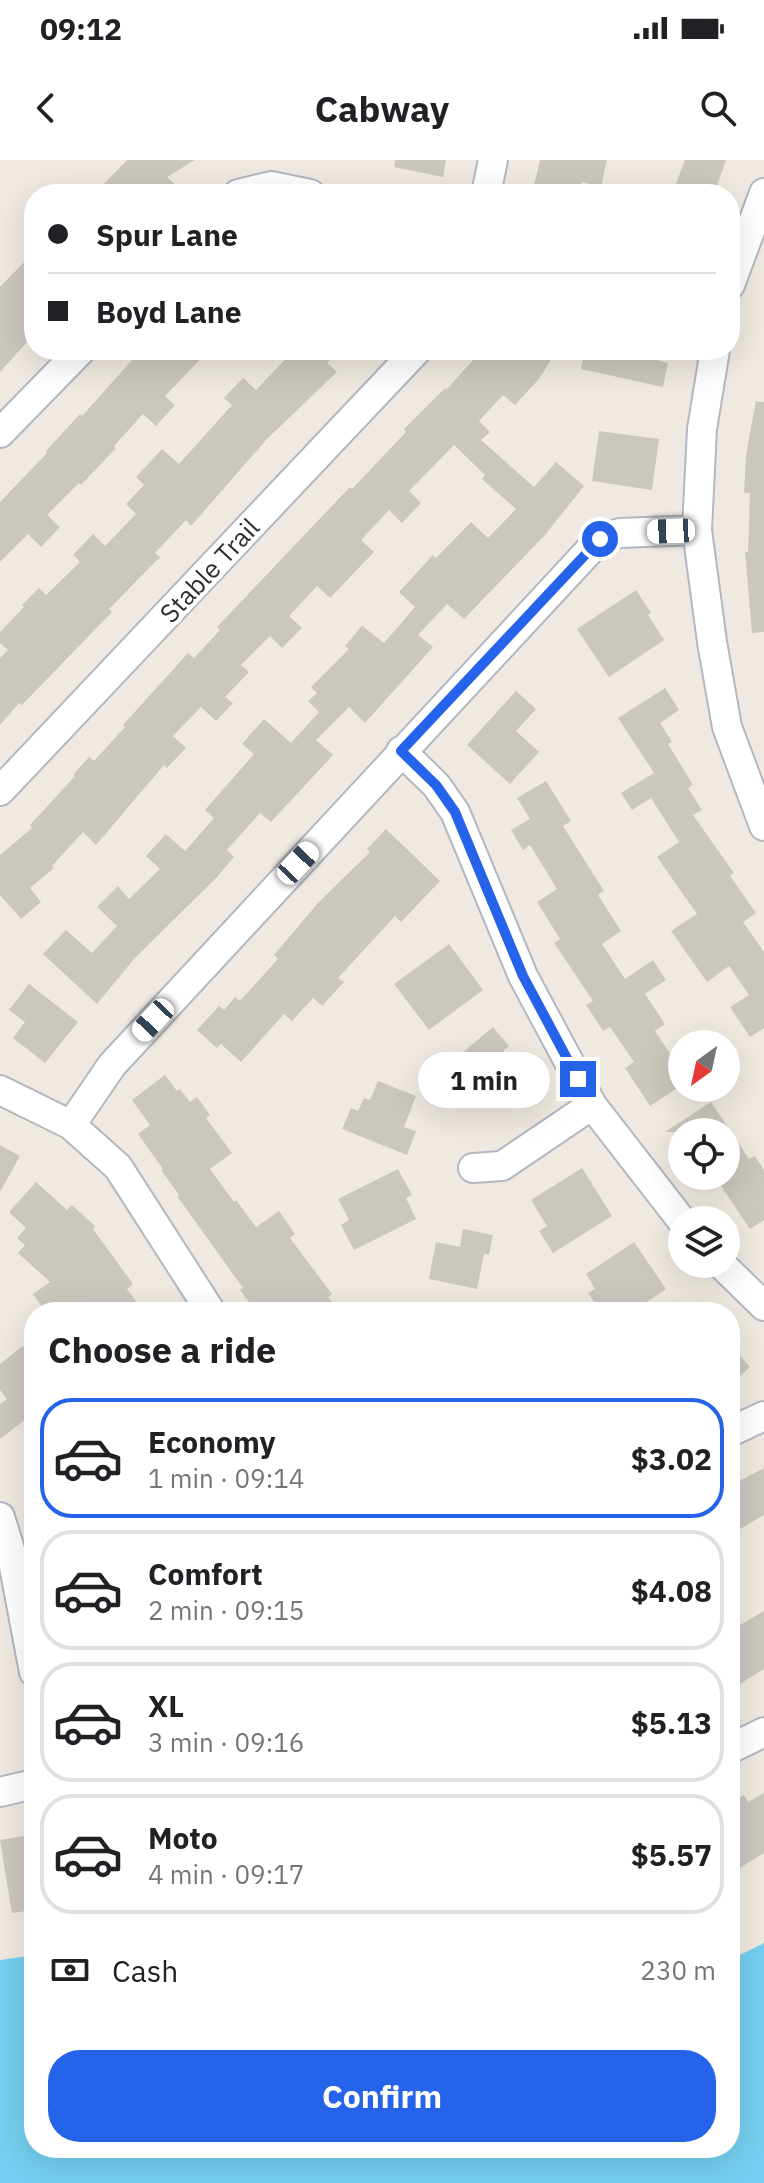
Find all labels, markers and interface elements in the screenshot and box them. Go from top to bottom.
text: 09:12 [40,9,122,48]
text: Cabway [315,85,449,132]
icon: back [24,86,68,130]
icon: search [696,86,740,130]
text: Spur Lane [96,215,238,254]
text: Boyd Lane [96,292,242,331]
street label: Stable Trail [152,510,266,630]
car [647,518,695,544]
route start [582,521,618,557]
car [273,837,323,889]
car [128,994,178,1046]
north arrow [668,1030,740,1102]
map controls [668,1030,740,1278]
callout: 1 min [418,1051,550,1107]
route end [560,1061,596,1097]
text: 1 min [450,1063,518,1097]
button: locate [668,1118,740,1190]
button: layers [668,1206,740,1278]
text: Choose a ride [48,1326,276,1373]
icon: car [52,1422,124,1494]
text: Economy [148,1422,276,1461]
text: $3.02 [631,1439,712,1478]
text: 1 min · 09:14 [148,1461,304,1495]
icon: car [52,1554,124,1626]
text: Comfort [148,1554,263,1593]
text: $4.08 [631,1571,712,1610]
text: 2 min · 09:15 [148,1593,304,1627]
icon: car [52,1686,124,1758]
text: XL [148,1686,184,1725]
text: $5.13 [631,1703,712,1742]
text: 3 min · 09:16 [148,1725,304,1759]
icon: car [52,1818,124,1890]
text: Moto [148,1818,218,1857]
text: $5.57 [631,1835,712,1874]
text: 4 min · 09:17 [148,1857,304,1891]
icon: cash [48,1948,92,1992]
text: Cash [112,1951,178,1990]
text: 230 m [640,1953,716,1987]
button: Confirm [48,2050,716,2142]

